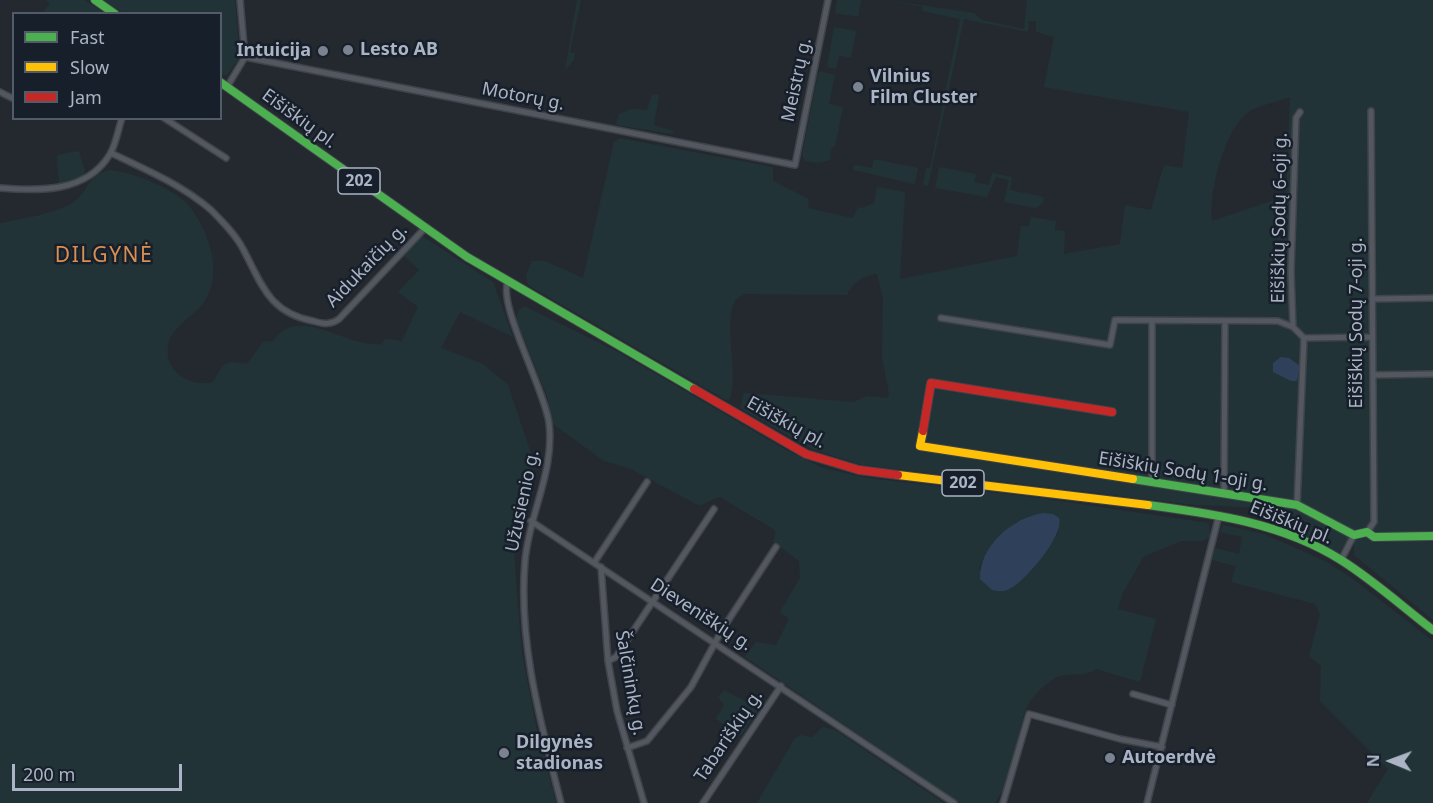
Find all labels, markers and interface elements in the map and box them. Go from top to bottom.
legend [12,12,222,120]
text: Fast [70,25,105,49]
street label: Meistrų g. [778,36,816,124]
place label: Lesto AB [360,39,438,61]
place label: Intuicija [237,40,311,62]
marker: Lesto AB [341,43,355,57]
marker: Intuicija [316,44,330,58]
text: Slow [70,55,109,79]
place label: Vilnius Film Cluster [870,66,977,109]
street label: Motorų g. [480,78,566,116]
marker: Vilnius Film Cluster [851,80,865,94]
text: Jam [70,85,102,109]
street label: Eišiškių pl. [257,85,341,153]
street label: Eišiškių Sodų 6-oji g. [1268,132,1292,304]
road number: 202 [338,168,380,194]
street label: Aidukaičių g. [322,220,412,312]
street label: Eišiškių Sodų 7-oji g. [1346,237,1368,409]
district label: DILGYNĖ [55,243,153,269]
street label: Eišiškių pl. [743,392,829,454]
street label: Užusienio g. [502,448,544,554]
street label: Eišiškių Sodų 1-oji g. [1097,448,1269,496]
road number: 202 [942,470,984,496]
street label: Eišiškių pl. [1247,497,1335,549]
street label: Dieveniškių g. [646,574,756,656]
street label: Šalčininkų g. [610,629,650,737]
street label: Tabariškių g. [690,686,768,786]
north arrow [1361,731,1421,791]
place label: Dilgynės stadionas [516,732,603,774]
marker: Dilgynės stadionas [497,746,511,760]
place label: Autoerdvė [1122,747,1216,769]
marker: Autoerdvė [1103,751,1117,765]
scale bar [15,752,184,790]
text: N [1362,754,1384,767]
text: 200 m [23,762,75,786]

